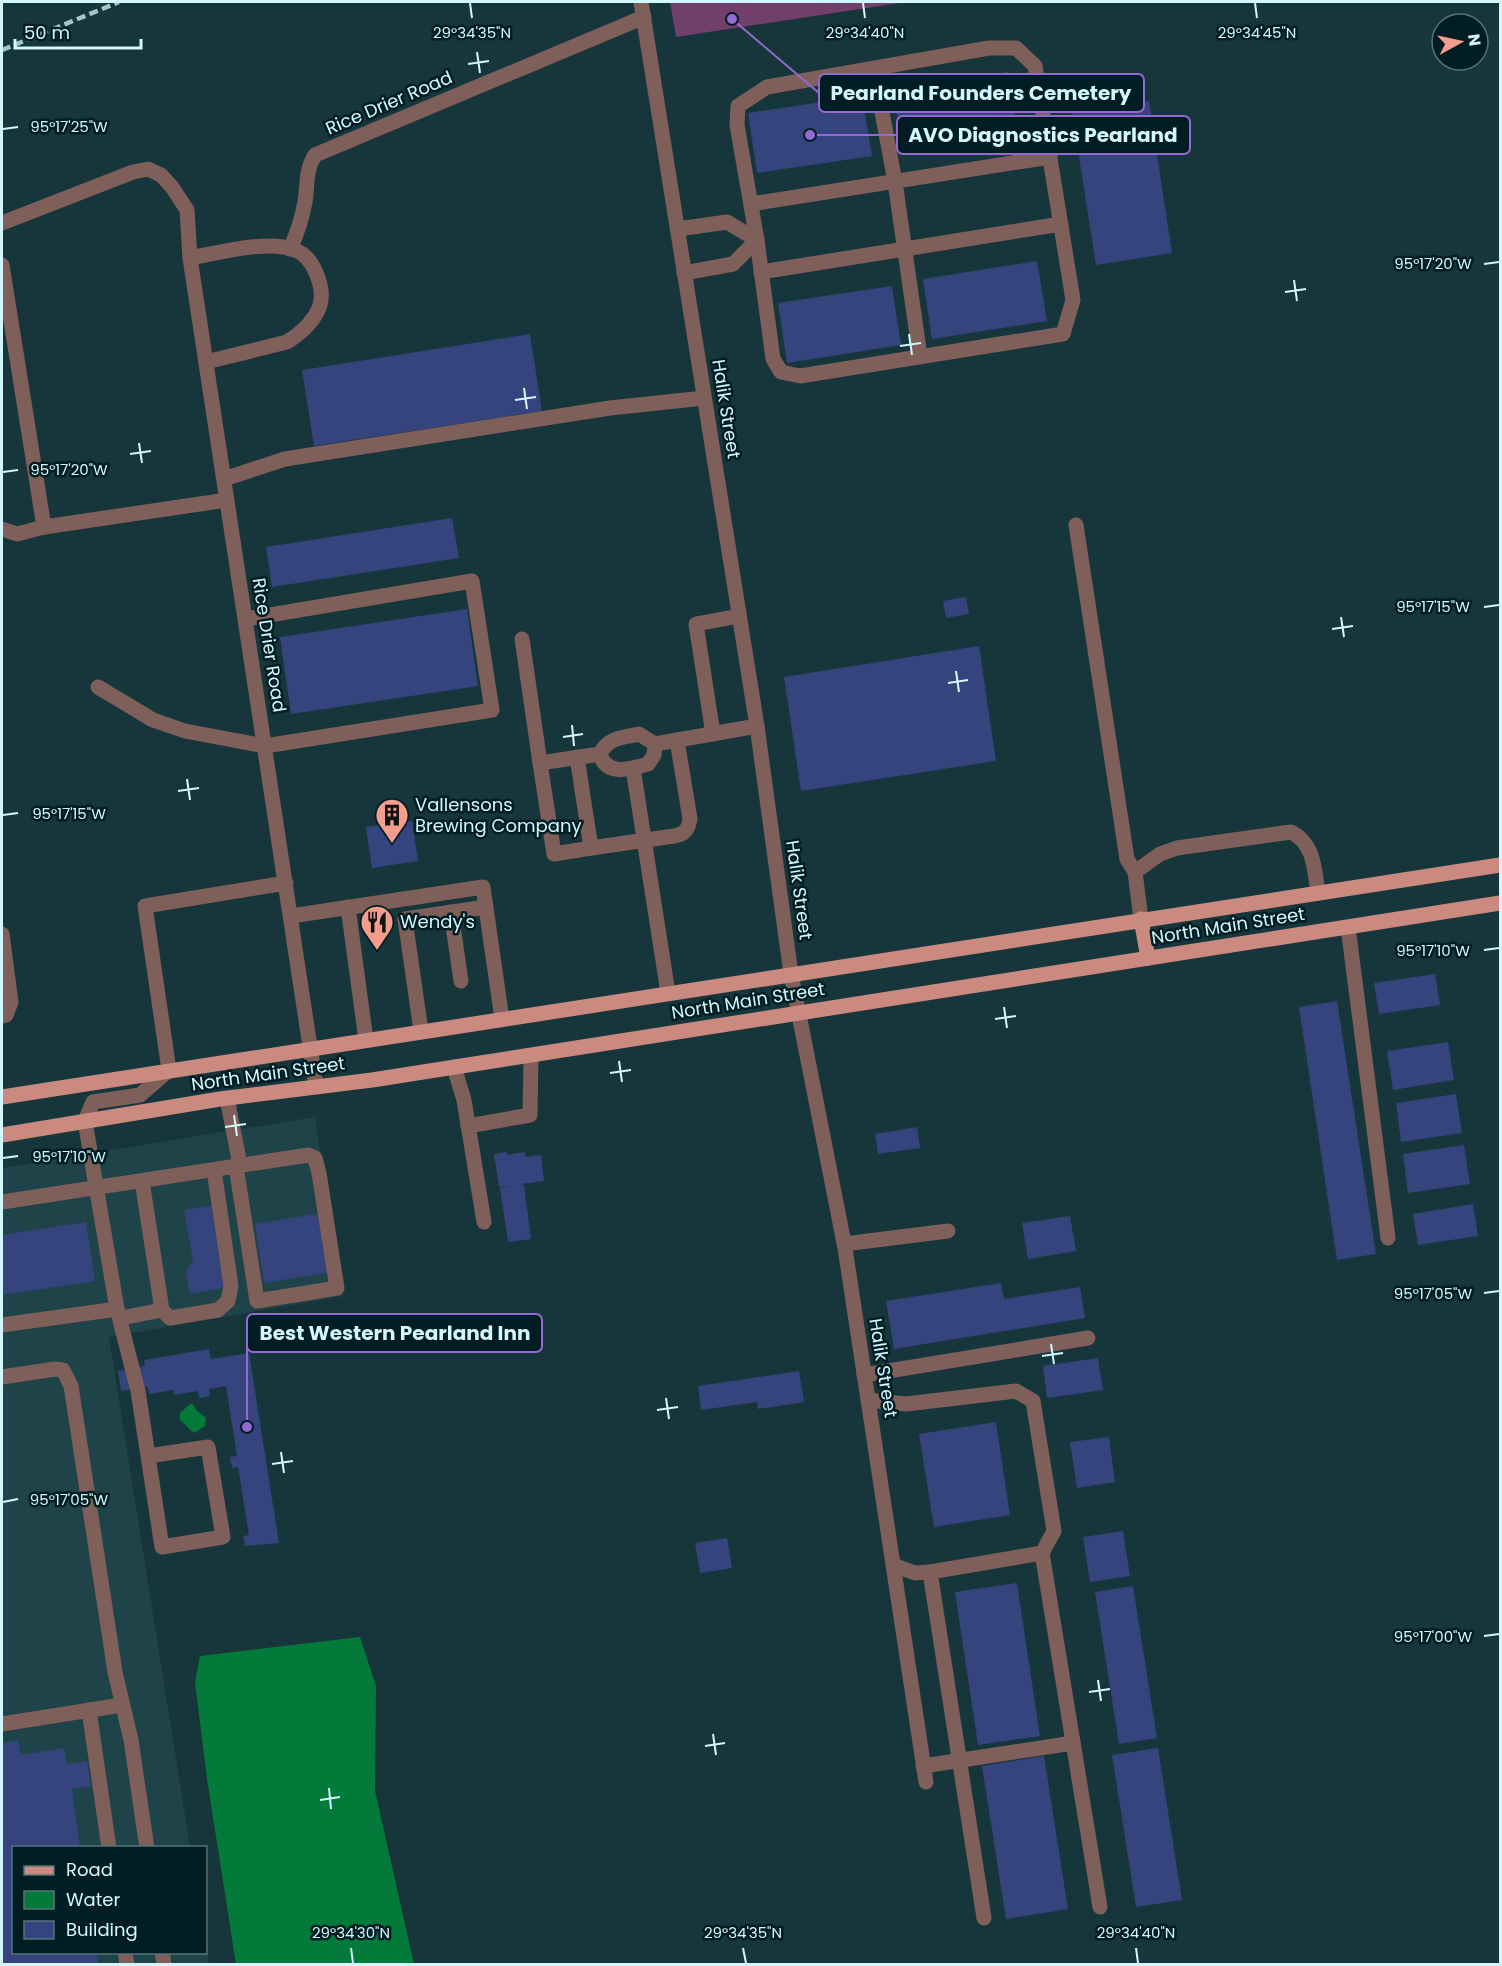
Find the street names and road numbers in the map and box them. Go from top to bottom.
street label: Rice Drier Road [321,65,456,141]
street label: Halik Street [706,357,747,460]
street label: Rice Drier Road [247,576,292,714]
street label: Halik Street [780,839,819,941]
street label: North Main Street [1149,901,1306,950]
street label: North Main Street [669,976,826,1025]
street label: North Main Street [189,1050,346,1097]
street label: Halik Street [863,1316,904,1419]

